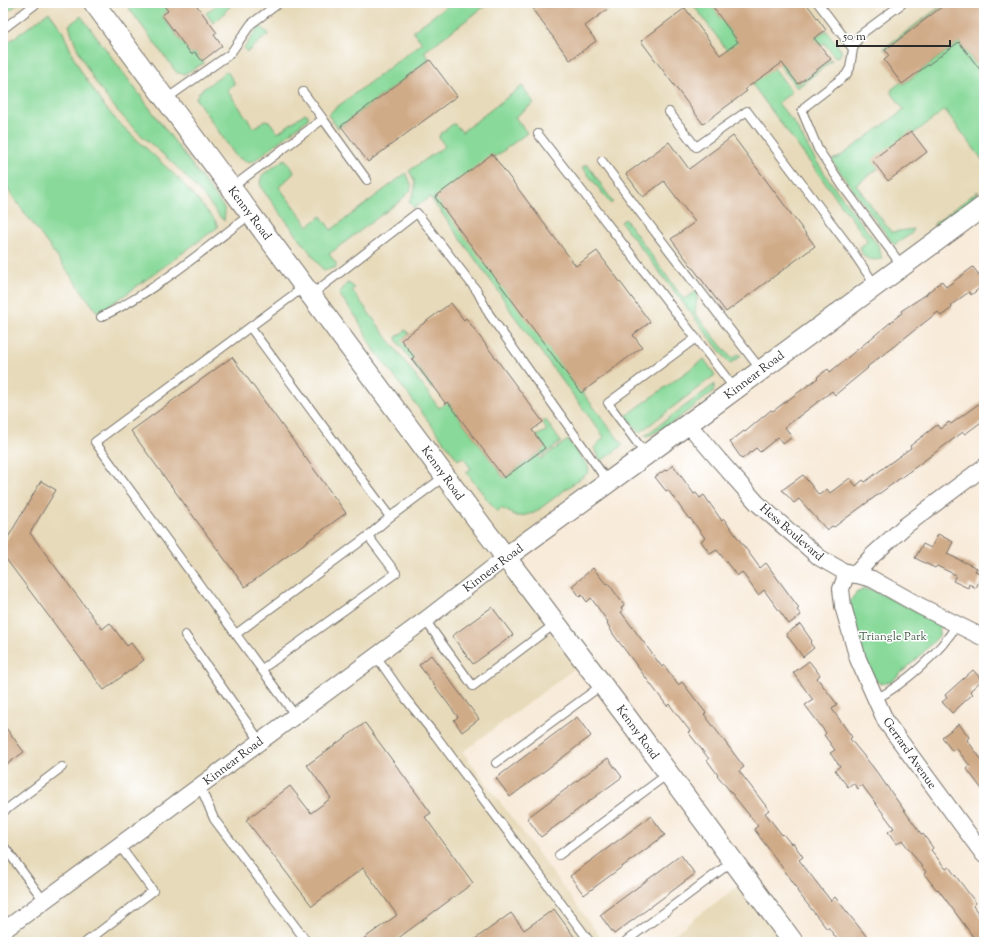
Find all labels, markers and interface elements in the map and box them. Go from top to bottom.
scale bar [837,22,950,48]
text: 50 m [842,28,866,46]
street label: Kenny Road [223,183,276,244]
street label: Kinnear Road [721,347,789,404]
street label: Kenny Road [416,443,468,505]
street label: Hess Boulevard [755,500,827,566]
street label: Kinnear Road [460,540,528,597]
park label: Triangle Park [859,628,927,646]
street label: Kenny Road [611,702,663,764]
street label: Gerrard Avenue [878,714,941,793]
street label: Kinnear Road [200,733,268,790]

